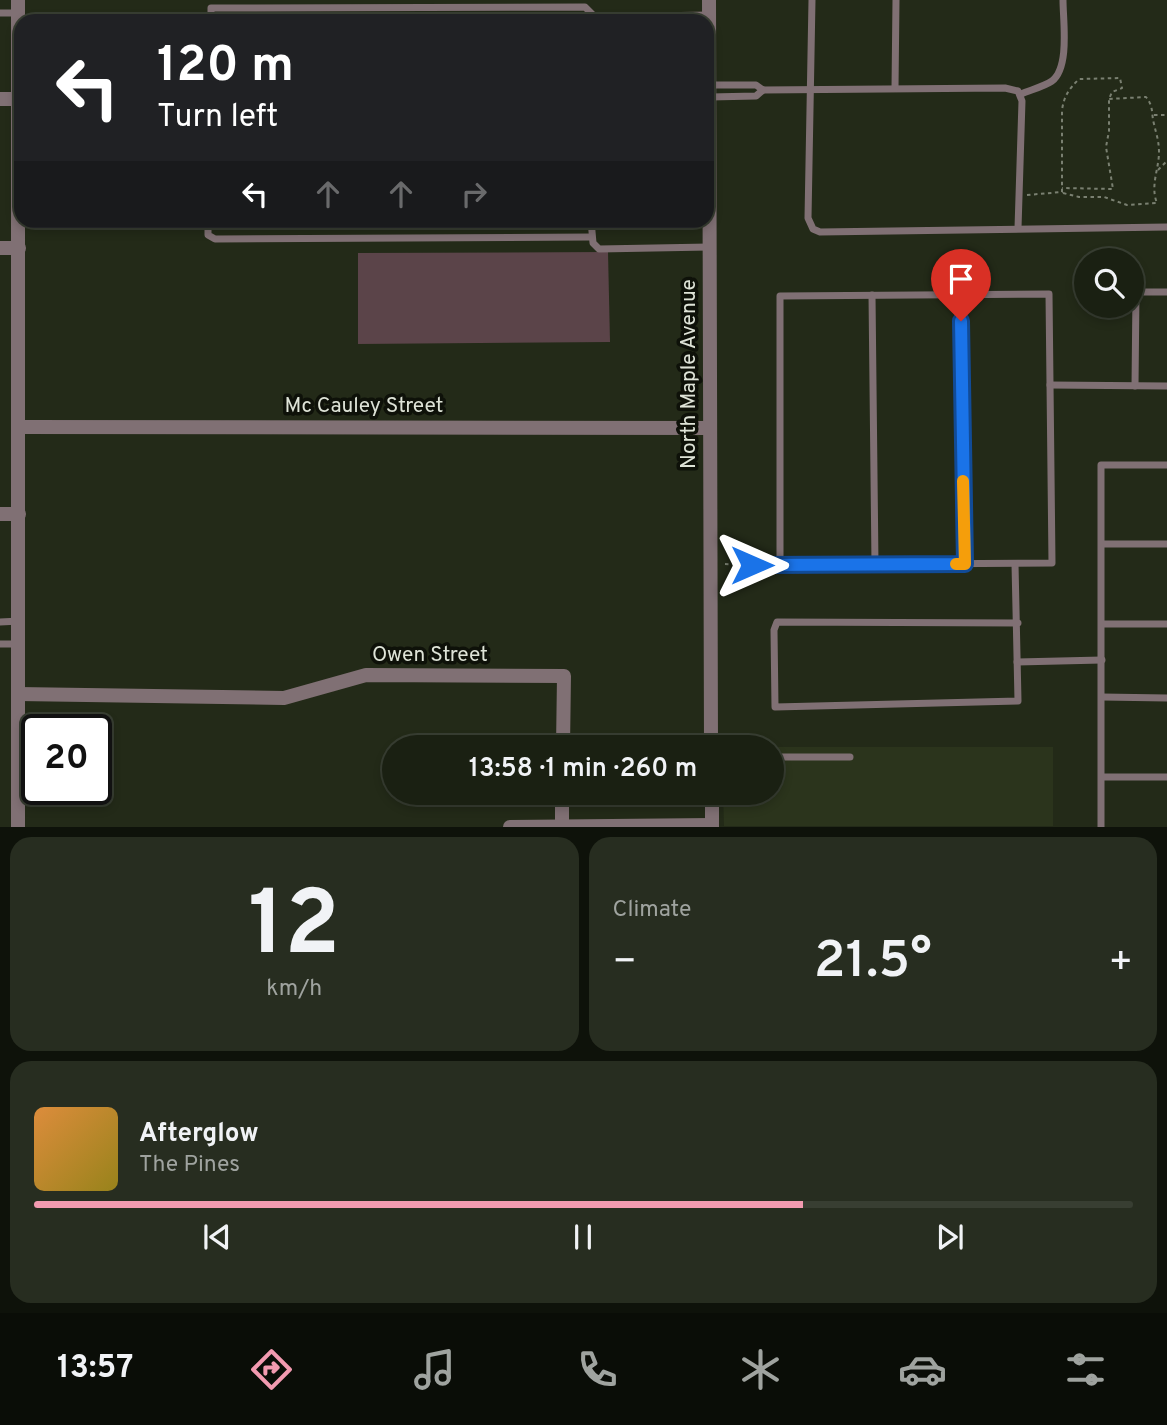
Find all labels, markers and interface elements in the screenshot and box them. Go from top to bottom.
text: 120 m [157,37,294,99]
icon: left [42,42,133,133]
text: Turn left [157,98,278,138]
icon: left [236,175,274,213]
icon: ahead [309,175,347,213]
icon: ahead [382,175,420,213]
icon: right [455,175,493,213]
map controls [1074,248,1144,318]
button: search [1074,248,1144,318]
pin [931,249,991,321]
icon: arrive [942,260,980,298]
street label: North Maple Avenue [676,279,703,469]
street label: Mc Cauley Street [284,393,444,420]
position arrow [715,528,789,602]
street label: Owen Street [372,642,488,669]
speed limit sign: 20 [21,714,112,805]
text: 13:58 · 1 min · 260 m [469,753,697,786]
text: 12 [248,872,340,987]
text: Climate [613,896,691,925]
text: 21.5° [814,930,932,996]
text: − [613,939,637,988]
text: + [1108,939,1133,988]
text: km/h [266,975,322,1004]
text: Afterglow [139,1118,259,1151]
text: The Pines [139,1151,240,1180]
icon: previous [198,1218,236,1256]
icon: pause [564,1218,602,1256]
icon: next [931,1218,969,1256]
icon: directions [247,1345,296,1394]
icon: music [410,1345,459,1394]
icon: phone [573,1345,622,1394]
icon: climate [736,1345,785,1394]
icon: car [898,1345,947,1394]
icon: filters [1061,1345,1110,1394]
text: 13:57 [57,1349,133,1389]

